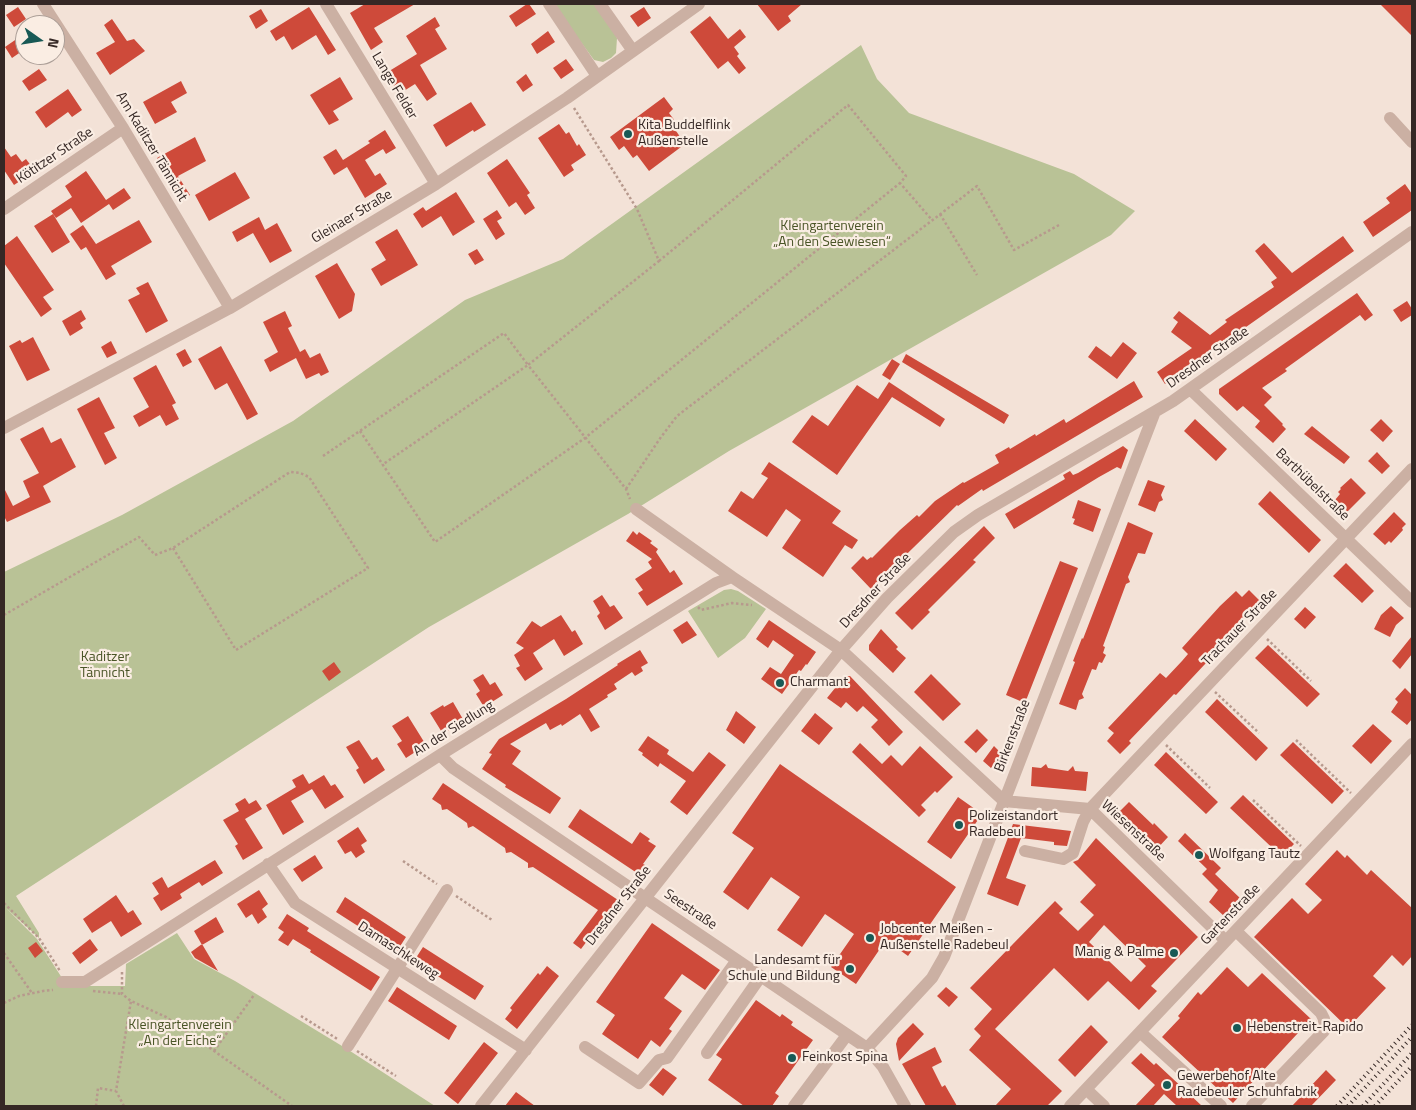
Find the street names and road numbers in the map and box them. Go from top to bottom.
street label: Lange Felder [367,49,421,123]
street label: Am Kaditzer Tännicht [112,89,190,205]
street label: Kötitzer Straße [14,124,96,188]
street label: Gleinaer Straße [309,186,395,248]
street label: Dresdner Straße [1164,323,1252,393]
street label: Barthübelstraße [1271,445,1353,525]
street label: Dresdner Straße [837,550,915,632]
street label: Trachauer Straße [1199,586,1281,670]
street label: Birkenstraße [992,697,1034,775]
street label: An der Siedlung [411,698,497,760]
street label: Wiesenstraße [1097,797,1169,865]
street label: Dresdner Straße [583,863,655,949]
street label: Gartenstraße [1198,881,1264,949]
street label: Seestraße [660,886,720,934]
street label: Damaschkeweg [354,919,442,983]

